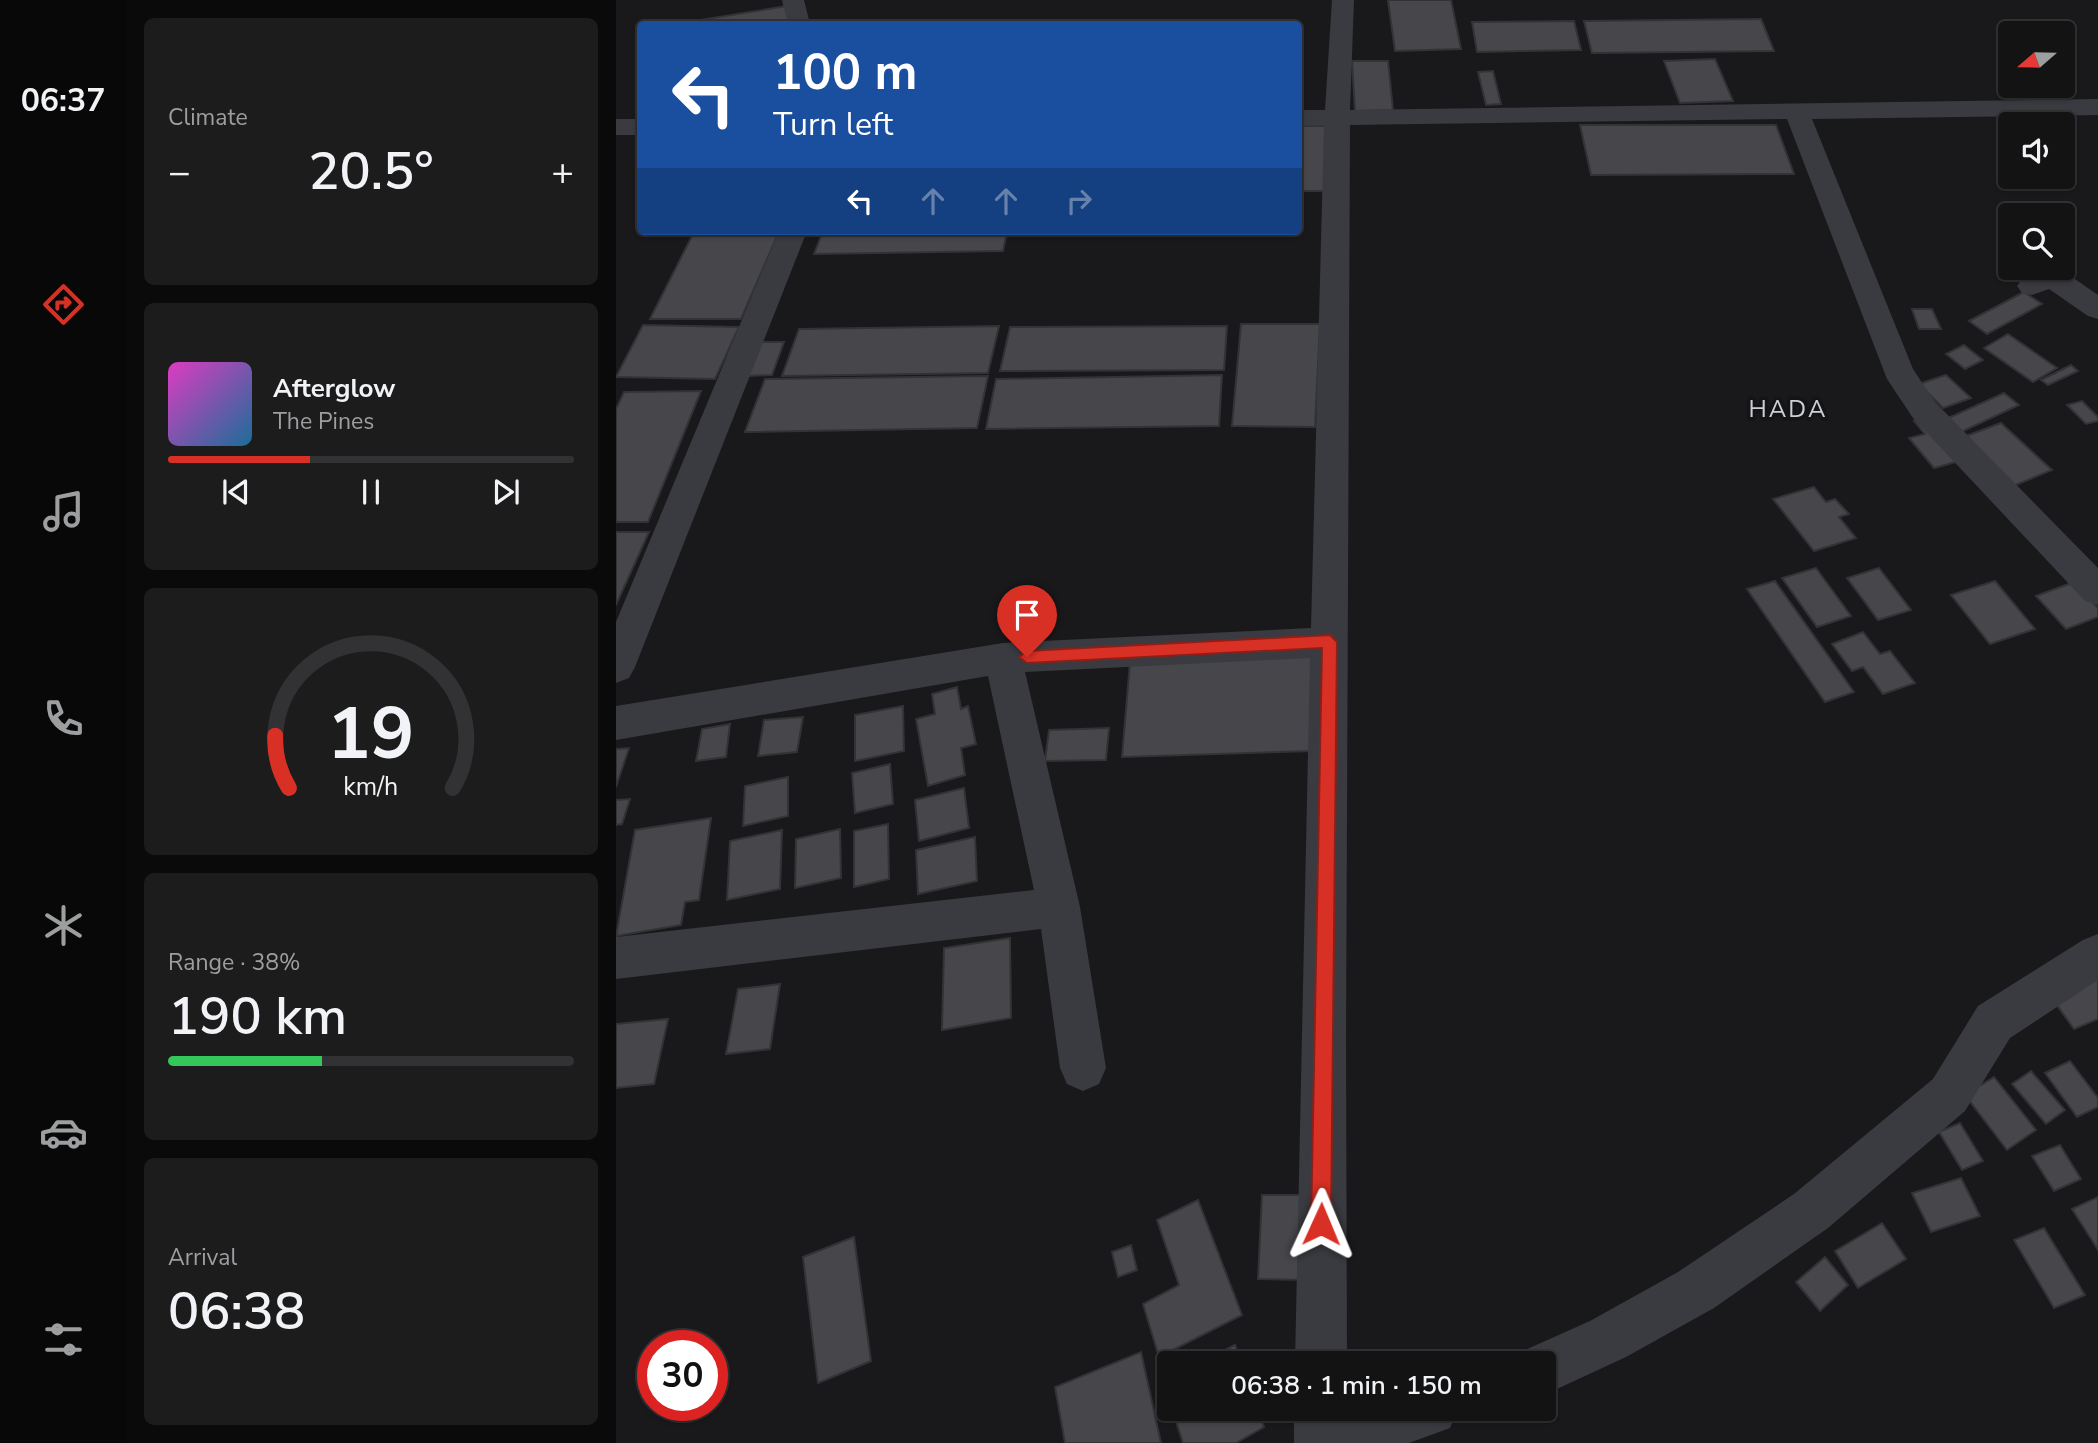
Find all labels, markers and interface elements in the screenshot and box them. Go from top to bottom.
north arrow [1998,21,2076,98]
map controls [1998,21,2075,280]
text: 100 m [773,39,917,106]
icon: left [658,49,749,140]
text: 06:37 [21,79,105,122]
text: Climate [168,102,248,133]
text: Turn left [773,103,893,146]
button: sound [1998,112,2075,189]
text: 20.5° [308,136,434,207]
text: − [168,147,191,198]
text: + [551,147,574,198]
icon: left [841,182,879,220]
icon: ahead [914,182,952,220]
icon: ahead [987,182,1025,220]
icon: right [1060,182,1098,220]
button: search [1998,203,2075,280]
icon: directions [39,280,88,329]
text: Afterglow [273,371,396,406]
district label: HADA [1749,393,1827,425]
text: The Pines [273,406,374,437]
icon: previous [217,473,255,511]
icon: pause [352,473,390,511]
icon: next [487,473,525,511]
icon: music [39,487,88,536]
pin [997,585,1057,657]
icon: arrive [1008,596,1046,634]
text: 19 [327,684,415,784]
icon: phone [39,694,88,743]
text: km/h [343,769,399,803]
icon: climate [39,901,88,950]
text: Range · 38% [168,947,300,978]
text: 190 km [168,981,347,1052]
icon: car [39,1108,88,1157]
position arrow [1284,1187,1358,1261]
text: Arrival [168,1242,237,1273]
text: 06:38 [168,1276,305,1347]
icon: filters [39,1315,88,1364]
speed limit sign: 30 [637,1330,728,1421]
text: 06:38 · 1 min · 150 m [1231,1368,1482,1403]

